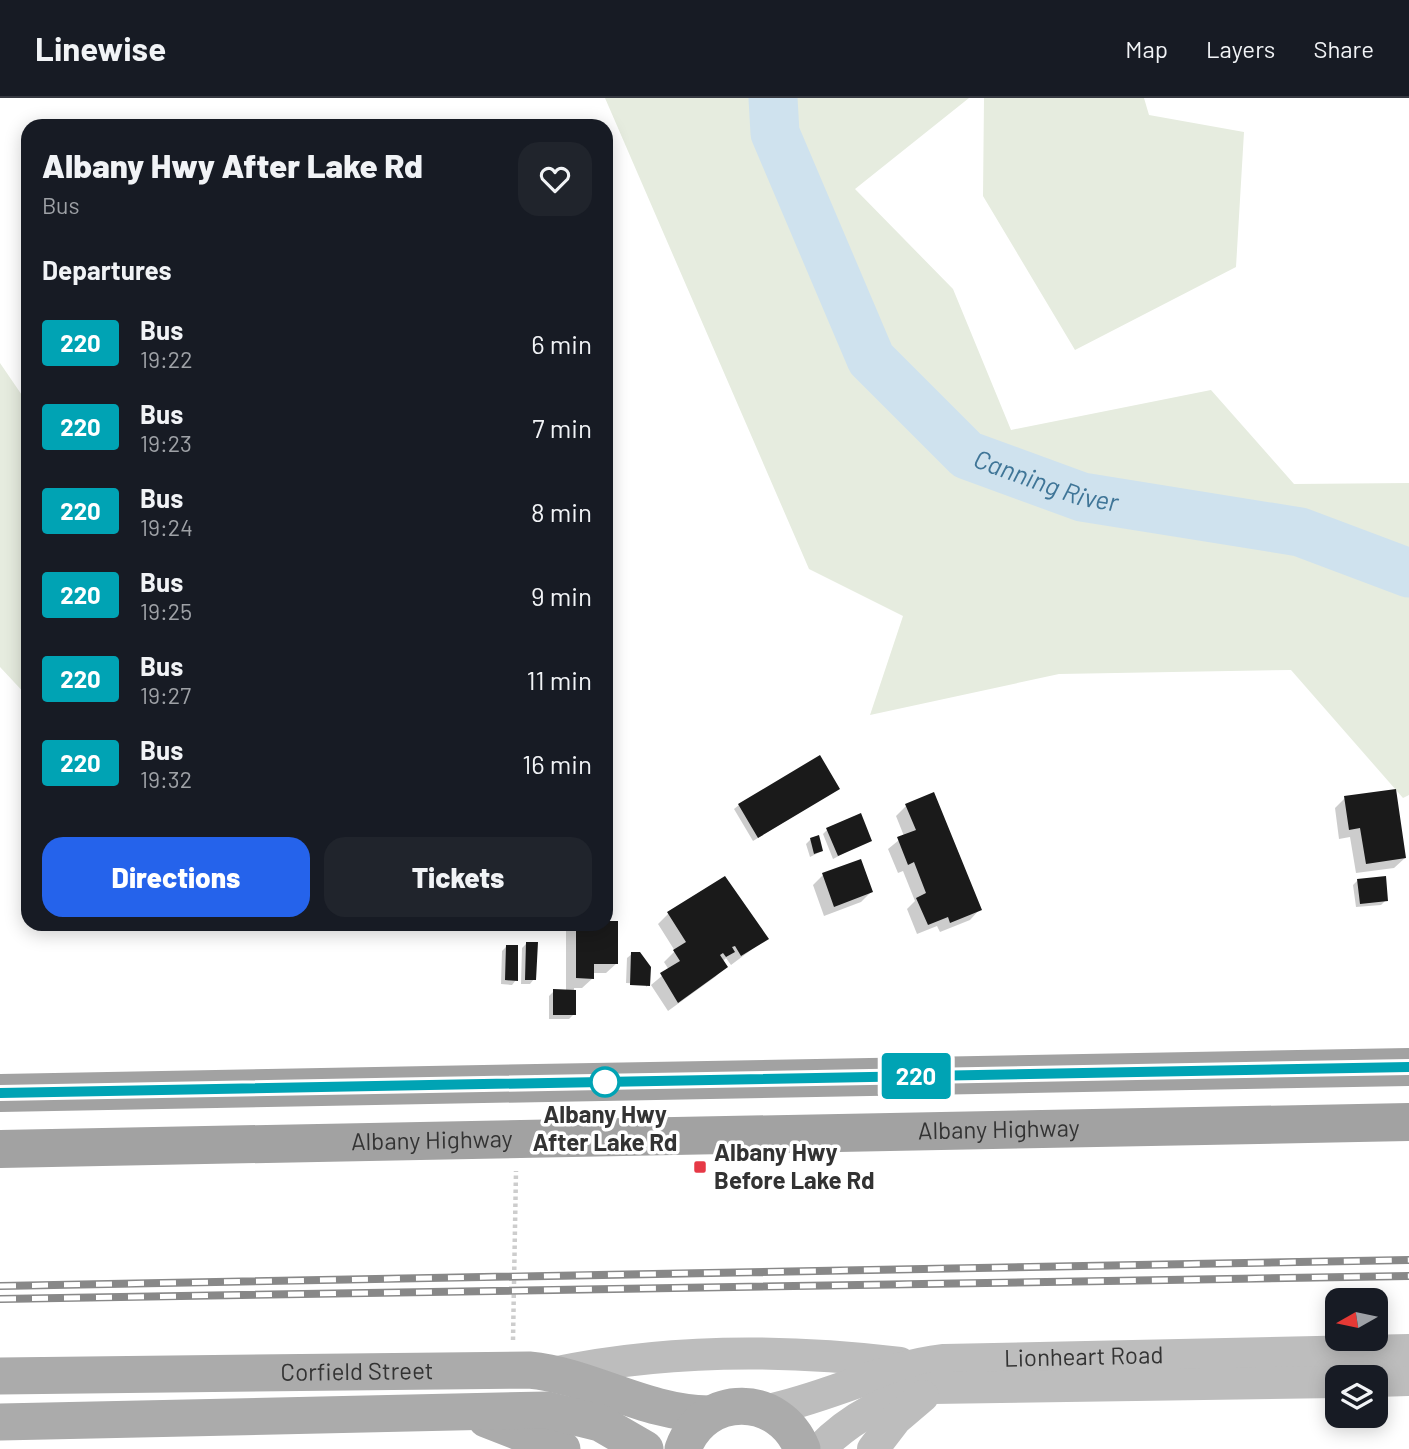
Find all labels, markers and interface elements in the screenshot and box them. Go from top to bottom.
text: Linewise [35,28,166,68]
text: Map [1125,34,1168,63]
text: Layers [1206,34,1275,63]
text: Share [1313,34,1374,63]
button: heart [518,142,592,216]
text: Albany Hwy After Lake Rd [42,145,423,185]
text: Bus [42,191,80,219]
text: Departures [42,254,172,285]
text: Bus [140,314,183,345]
text: 220 [60,328,101,357]
text: 6 min [531,328,592,359]
text: 19:22 [140,345,193,373]
text: Bus [140,398,183,429]
text: 220 [60,412,101,441]
text: 7 min [532,412,592,443]
text: 19:23 [140,429,192,457]
water label: Canning River [970,442,1122,517]
text: Bus [140,482,183,513]
text: 220 [60,496,101,525]
text: 8 min [531,496,592,527]
text: 19:24 [140,513,193,541]
text: Bus [140,566,183,597]
text: 220 [60,580,101,609]
text: 9 min [531,580,592,611]
text: 19:25 [140,597,192,625]
text: Bus [140,650,183,681]
text: 220 [60,664,101,693]
text: 11 min [526,664,592,695]
text: 19:27 [140,681,191,709]
text: Bus [140,734,183,765]
text: 220 [60,748,101,777]
text: 16 min [522,748,592,779]
text: 19:32 [140,765,192,793]
button: Directions [42,837,310,917]
button: Tickets [324,837,592,917]
line badge: 220 [876,1053,956,1099]
text: 220 [896,1061,936,1090]
marker: Albany Hwy After Lake Rd [590,1067,620,1097]
place label: Albany Hwy After Lake Rd [533,1099,677,1156]
street label: Albany Highway [918,1112,1080,1144]
street label: Albany Highway [351,1123,513,1155]
place label: Albany Hwy Before Lake Rd [714,1137,875,1194]
marker: Albany Hwy Before Lake Rd [692,1159,708,1175]
north arrow [1325,1288,1388,1351]
map controls [1325,1288,1388,1428]
street label: Lionheart Road [1004,1339,1164,1372]
street label: Corfield Street [280,1355,434,1386]
button: layers [1325,1365,1388,1428]

